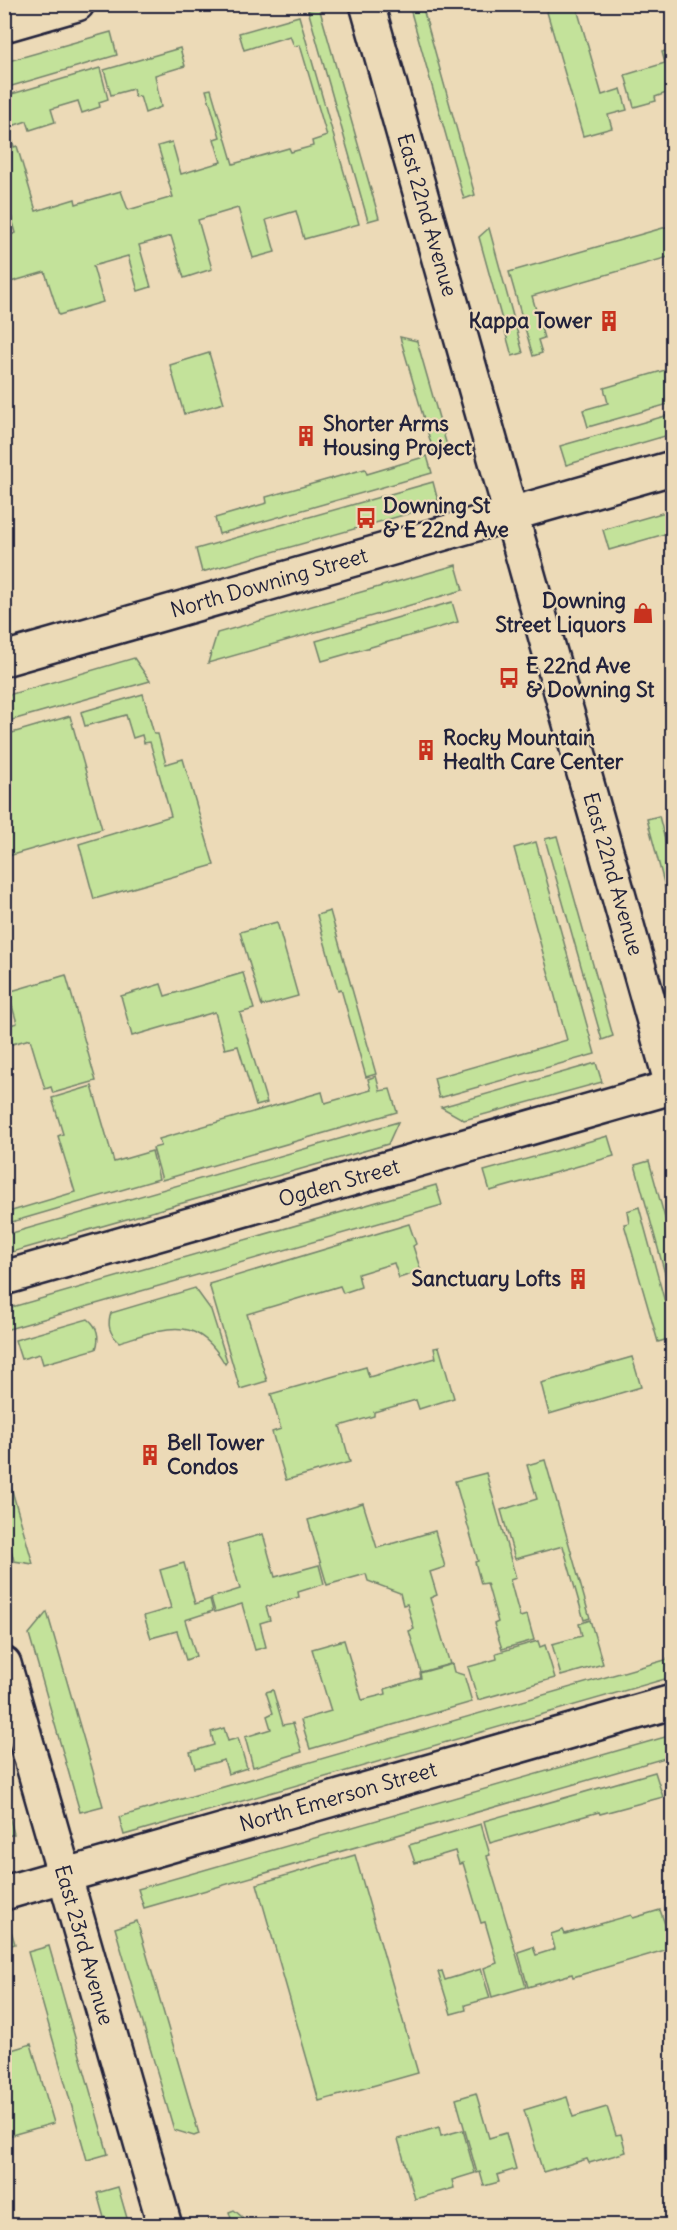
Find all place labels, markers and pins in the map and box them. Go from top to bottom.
place label: Kappa Tower [468,307,592,334]
building icon: Kappa Tower [597,309,621,333]
place label: Shorter Arms Housing Project [323,410,473,461]
building icon: Shorter Arms Housing Project [294,424,318,448]
place label: Downing St & E 22nd Ave [383,492,509,543]
bus stop icon: Downing St & E 22nd Ave [354,506,378,530]
place label: Downing Street Liquors [495,587,626,638]
shop icon: Downing Street Liquors [631,601,655,625]
place label: E 22nd Ave & Downing St [526,652,655,703]
bus stop icon: E 22nd Ave & Downing St [497,666,521,690]
place label: Rocky Mountain Health Care Center [443,724,624,775]
building icon: Rocky Mountain Health Care Center [414,738,438,762]
place label: Sanctuary Lofts [411,1265,561,1292]
building icon: Sanctuary Lofts [566,1267,590,1291]
place label: Bell Tower Condos [167,1429,265,1480]
building icon: Bell Tower Condos [138,1443,162,1467]

